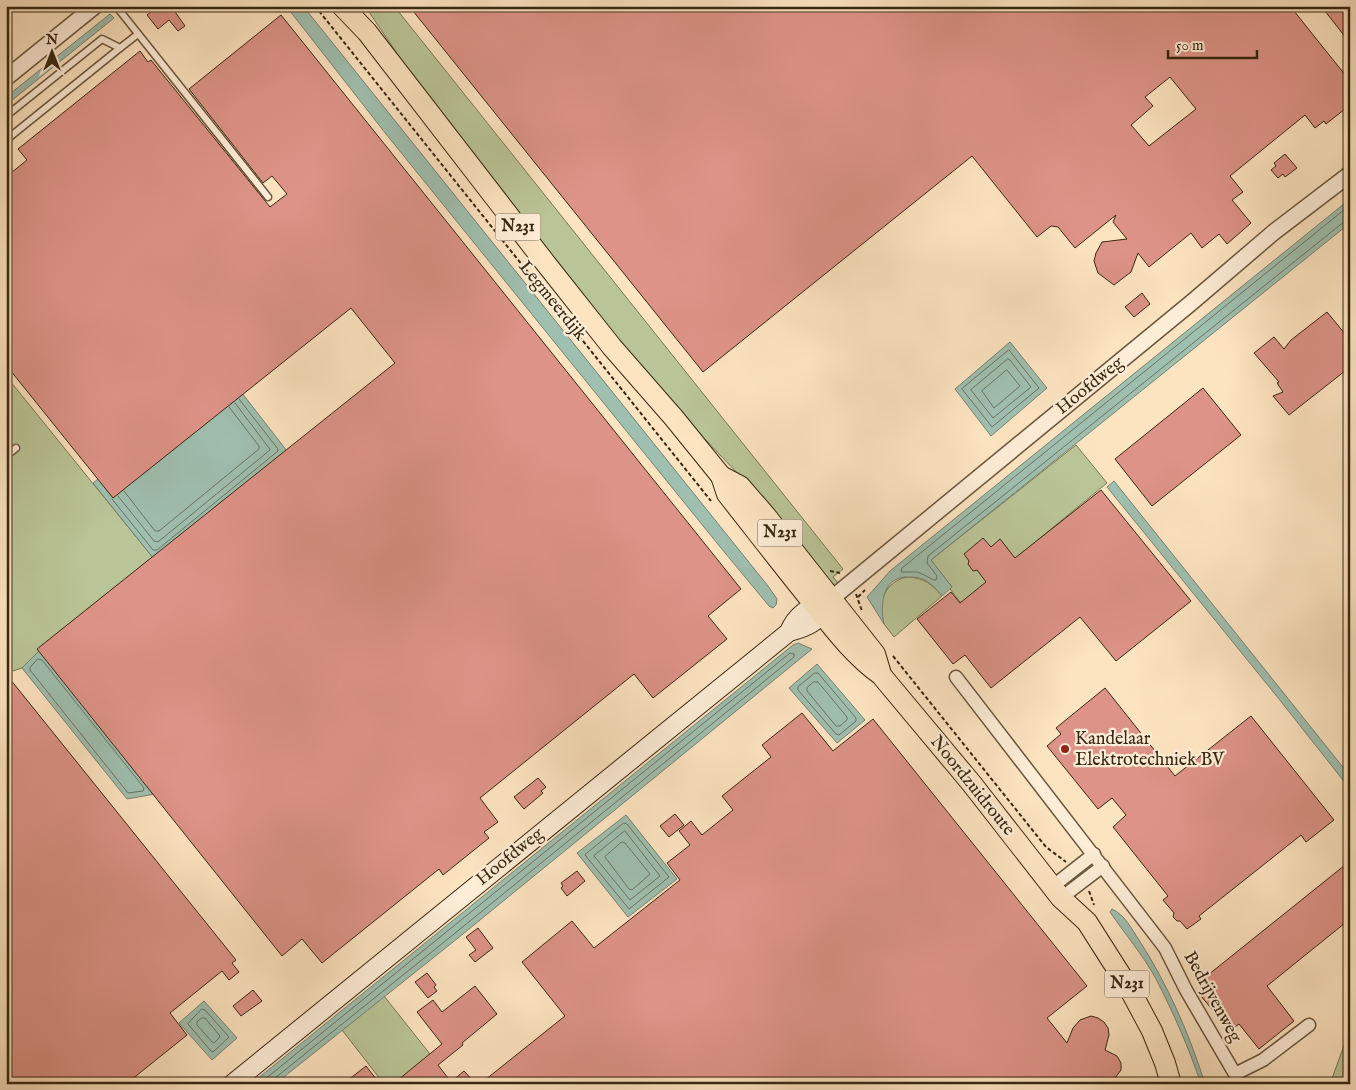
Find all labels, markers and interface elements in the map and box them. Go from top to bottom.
north arrow [28,28,78,78]
scale bar [1168,28,1257,60]
text: N [45,31,58,49]
text: 50 m [1176,36,1204,55]
road number: N231 [496,213,540,240]
street label: Legmeerdijk [513,256,591,346]
street label: Hoofdweg [1052,352,1129,420]
road number: N231 [758,520,802,546]
place label: Kandelaar Elektrotechniek BV [1075,728,1225,772]
street label: Noordzuidroute [924,731,1020,841]
marker: Kandelaar Elektrotechniek BV [1059,743,1071,755]
street label: Hoofdweg [472,823,549,891]
street label: Bedrijvenweg [1178,947,1247,1047]
road number: N231 [1104,971,1150,998]

